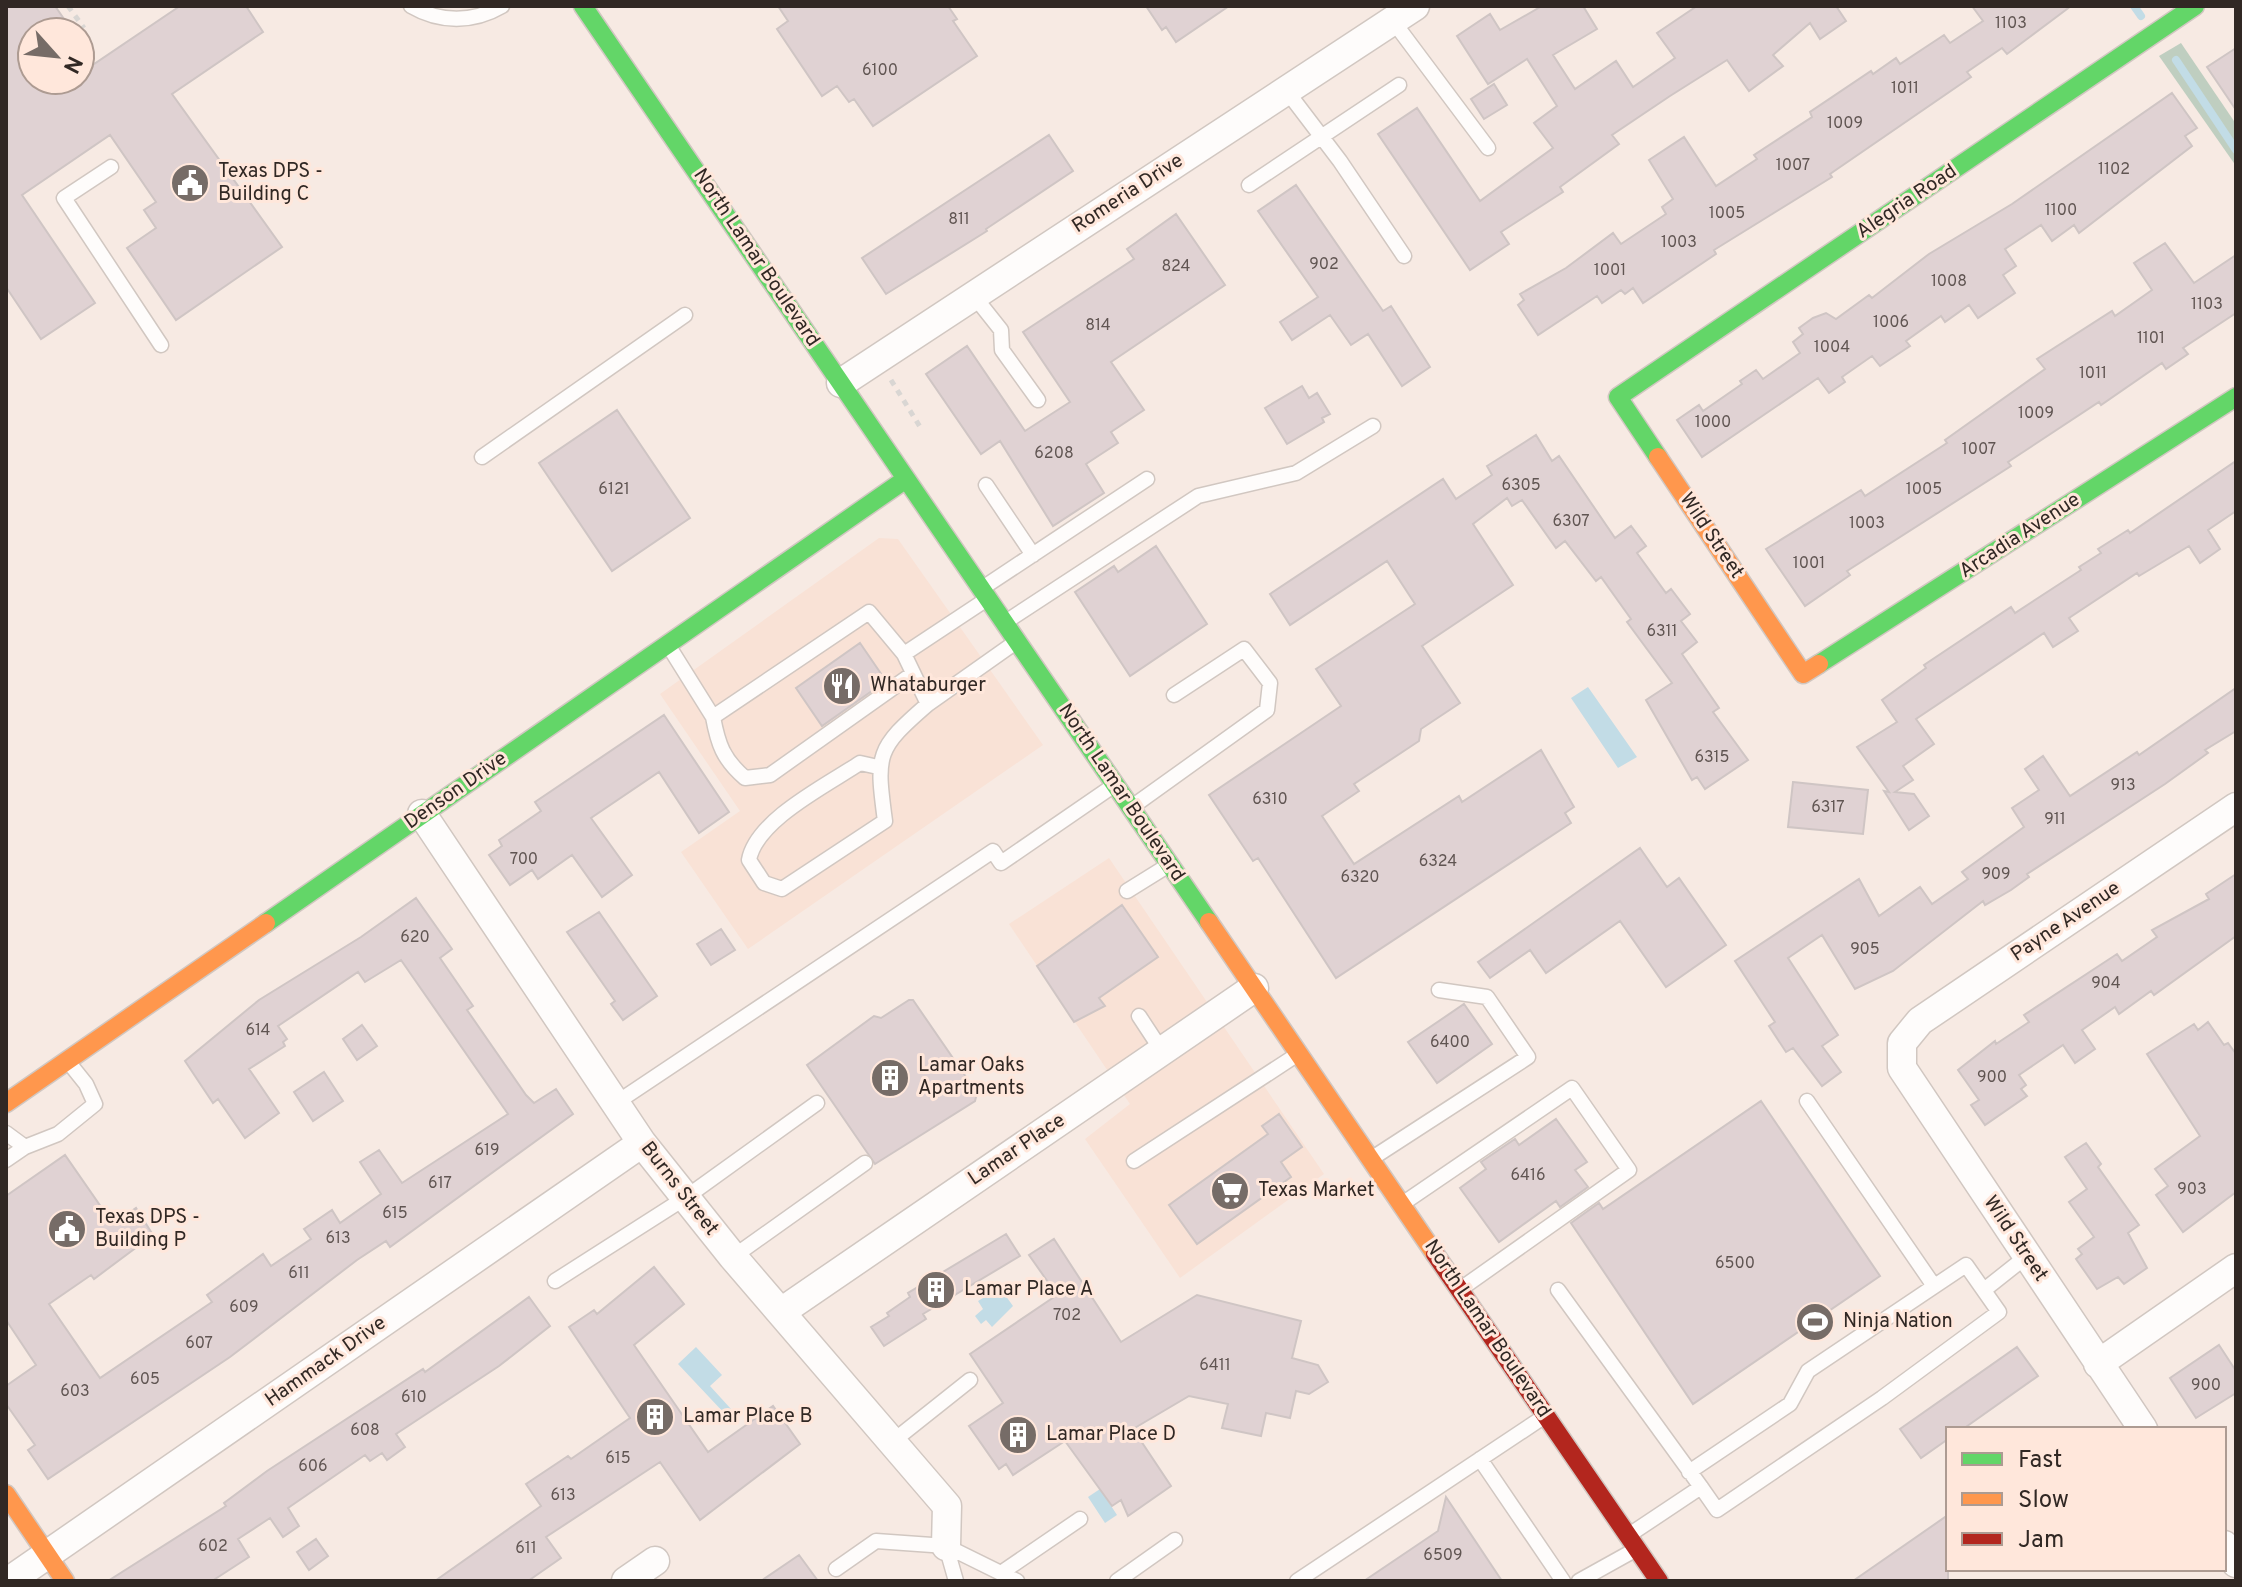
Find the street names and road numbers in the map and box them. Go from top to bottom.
street label: Romeria Drive [1067,148,1189,240]
street label: Alegria Road [1852,159,1962,245]
street label: North Lamar Boulevard [687,164,825,352]
street label: Arcadia Avenue [1955,487,2085,585]
street label: Wild Street [1673,488,1749,584]
street label: North Lamar Boulevard [1052,699,1190,887]
street label: Denson Drive [400,746,512,836]
street label: Payne Avenue [2006,876,2126,968]
street label: Lamar Place [963,1108,1071,1192]
street label: Burns Street [634,1137,724,1241]
street label: Wild Street [1977,1191,2053,1287]
street label: North Lamar Boulevard [1418,1235,1556,1423]
street label: Hammack Drive [260,1311,392,1413]

